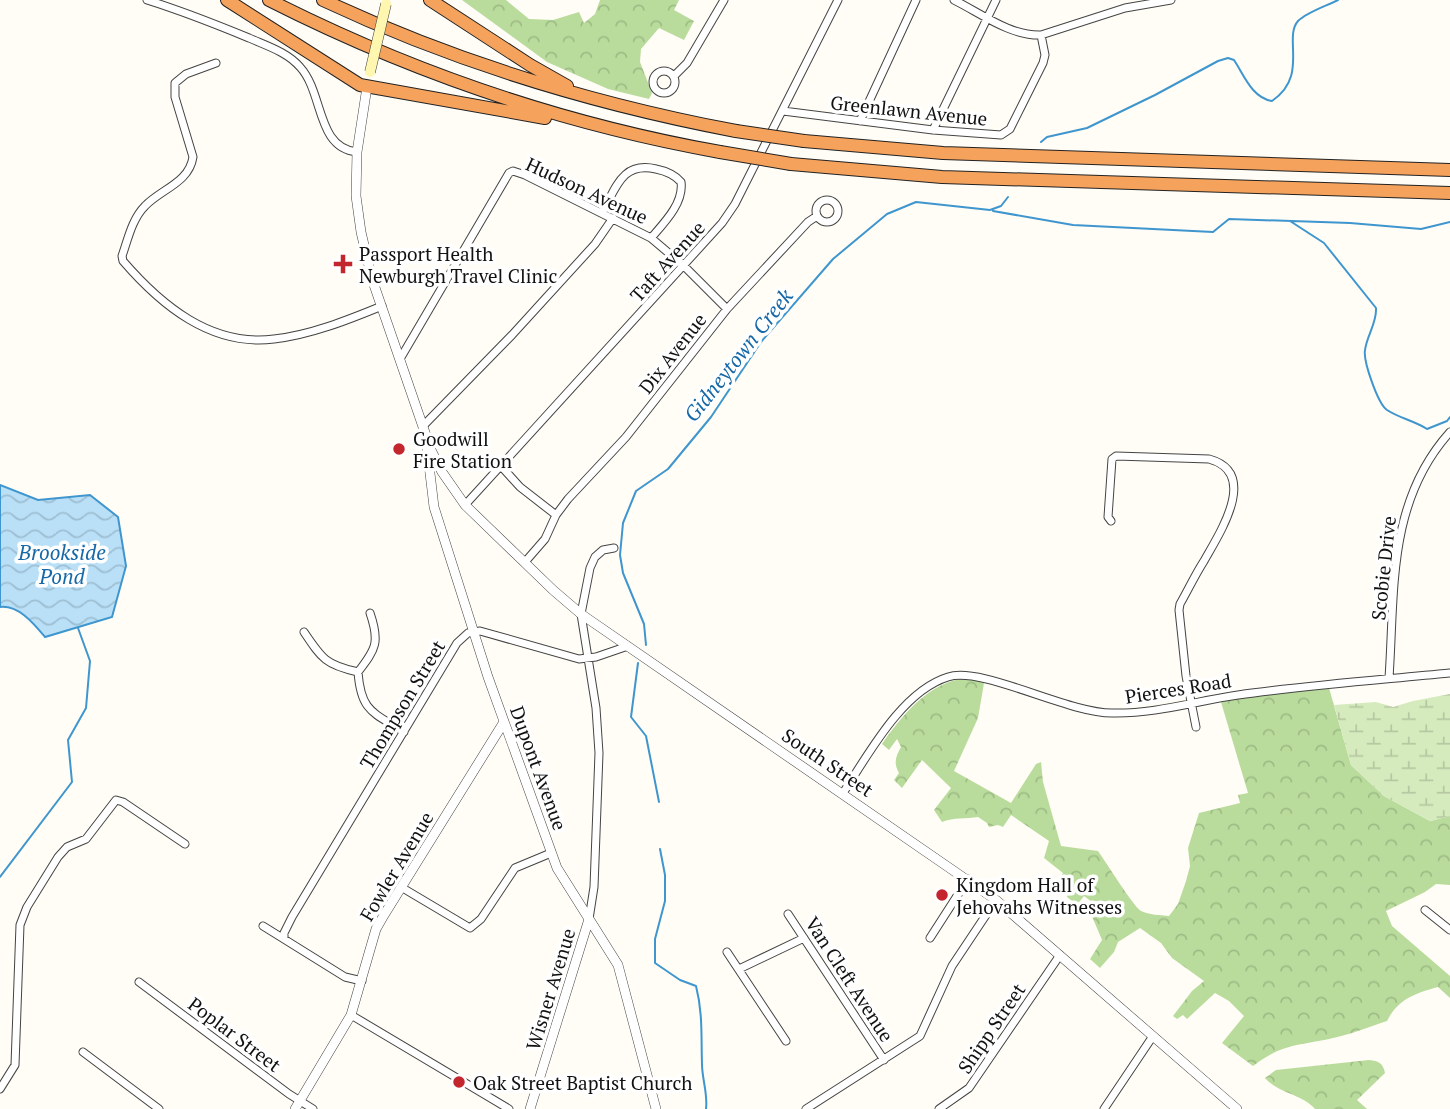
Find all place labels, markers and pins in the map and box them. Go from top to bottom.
place label: Passport Health Newburgh Travel Clinic [359,241,558,288]
marker: Passport Health Newburgh Travel Clinic [333,254,353,274]
place label: Goodwill Fire Station [413,426,512,473]
marker: Goodwill Fire Station [391,441,407,457]
place label: Kingdom Hall of Jehovahs Witnesses [956,872,1122,919]
marker: Kingdom Hall of Jehovahs Witnesses [934,887,950,903]
place label: Oak Street Baptist Church [473,1070,692,1095]
marker: Oak Street Baptist Church [451,1074,467,1090]

